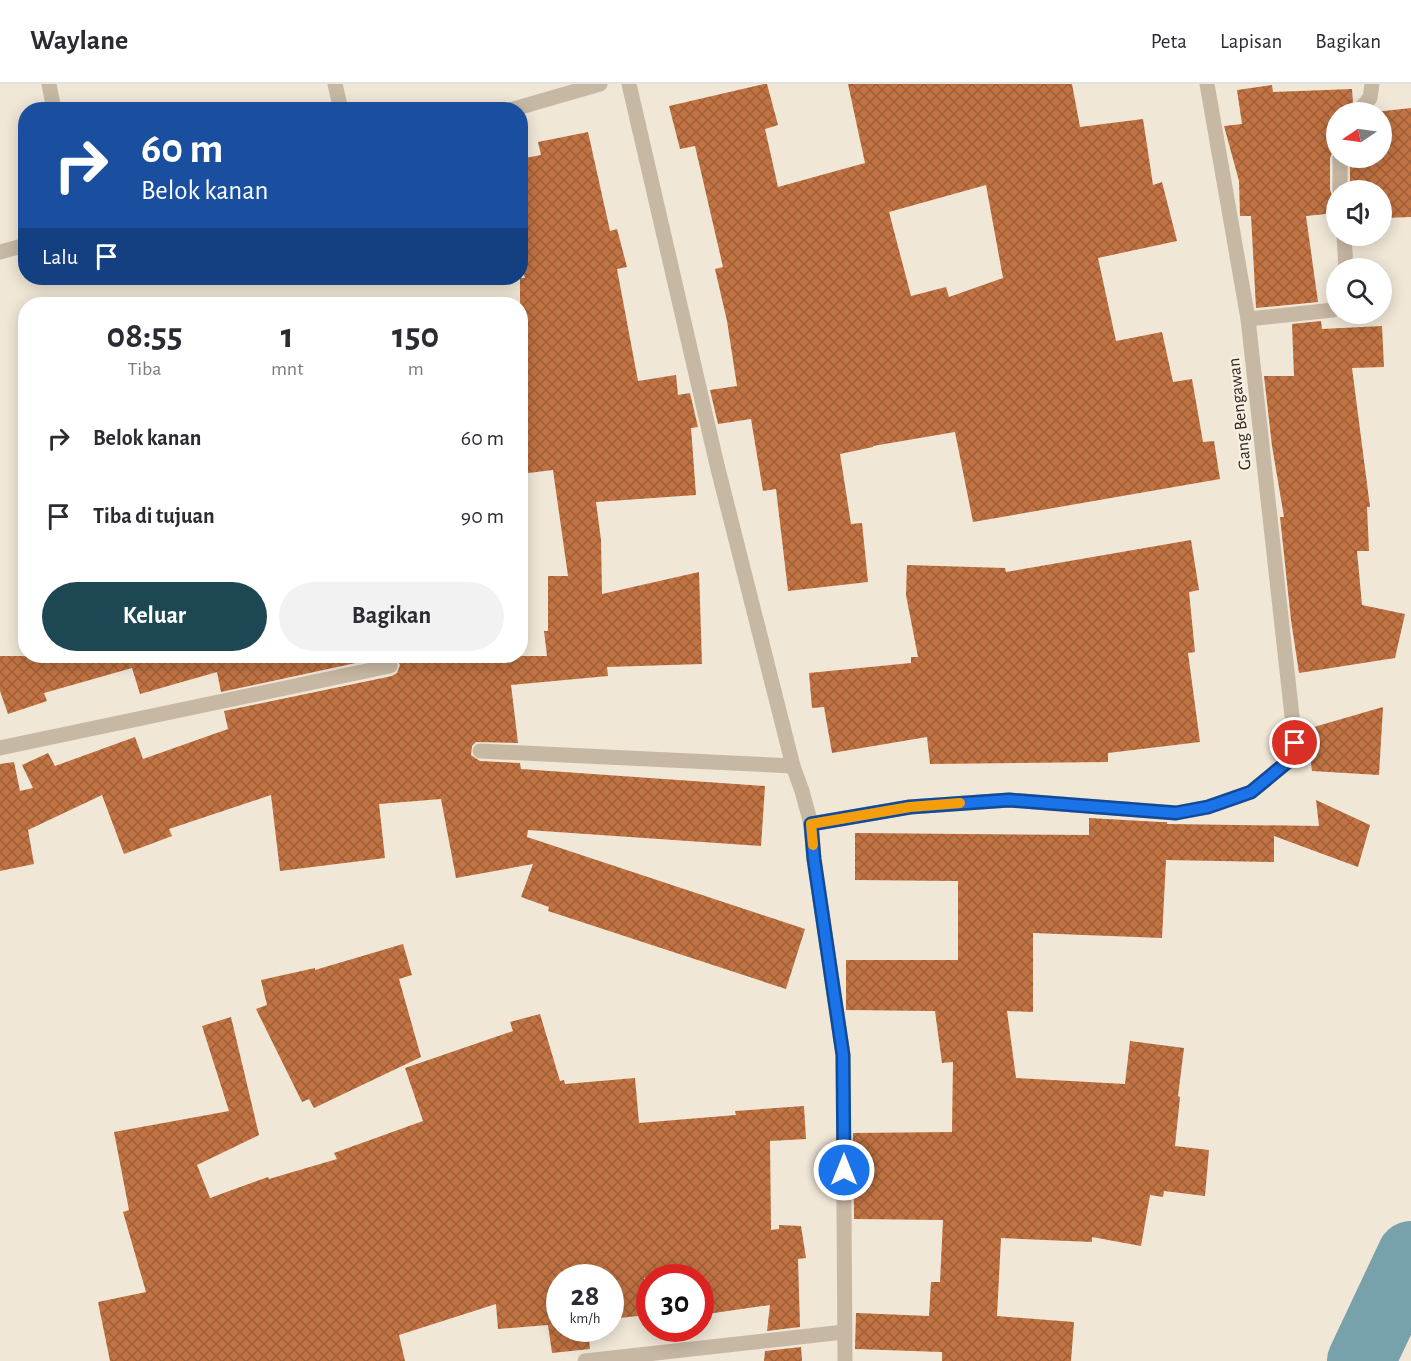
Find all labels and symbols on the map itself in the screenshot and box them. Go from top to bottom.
north arrow [1326,102,1392,168]
street label: Gang Bengawan [1225,357,1255,471]
pin [1269,717,1320,768]
position arrow [812,1138,876,1202]
speed limit sign: 30 [636,1264,714,1342]

